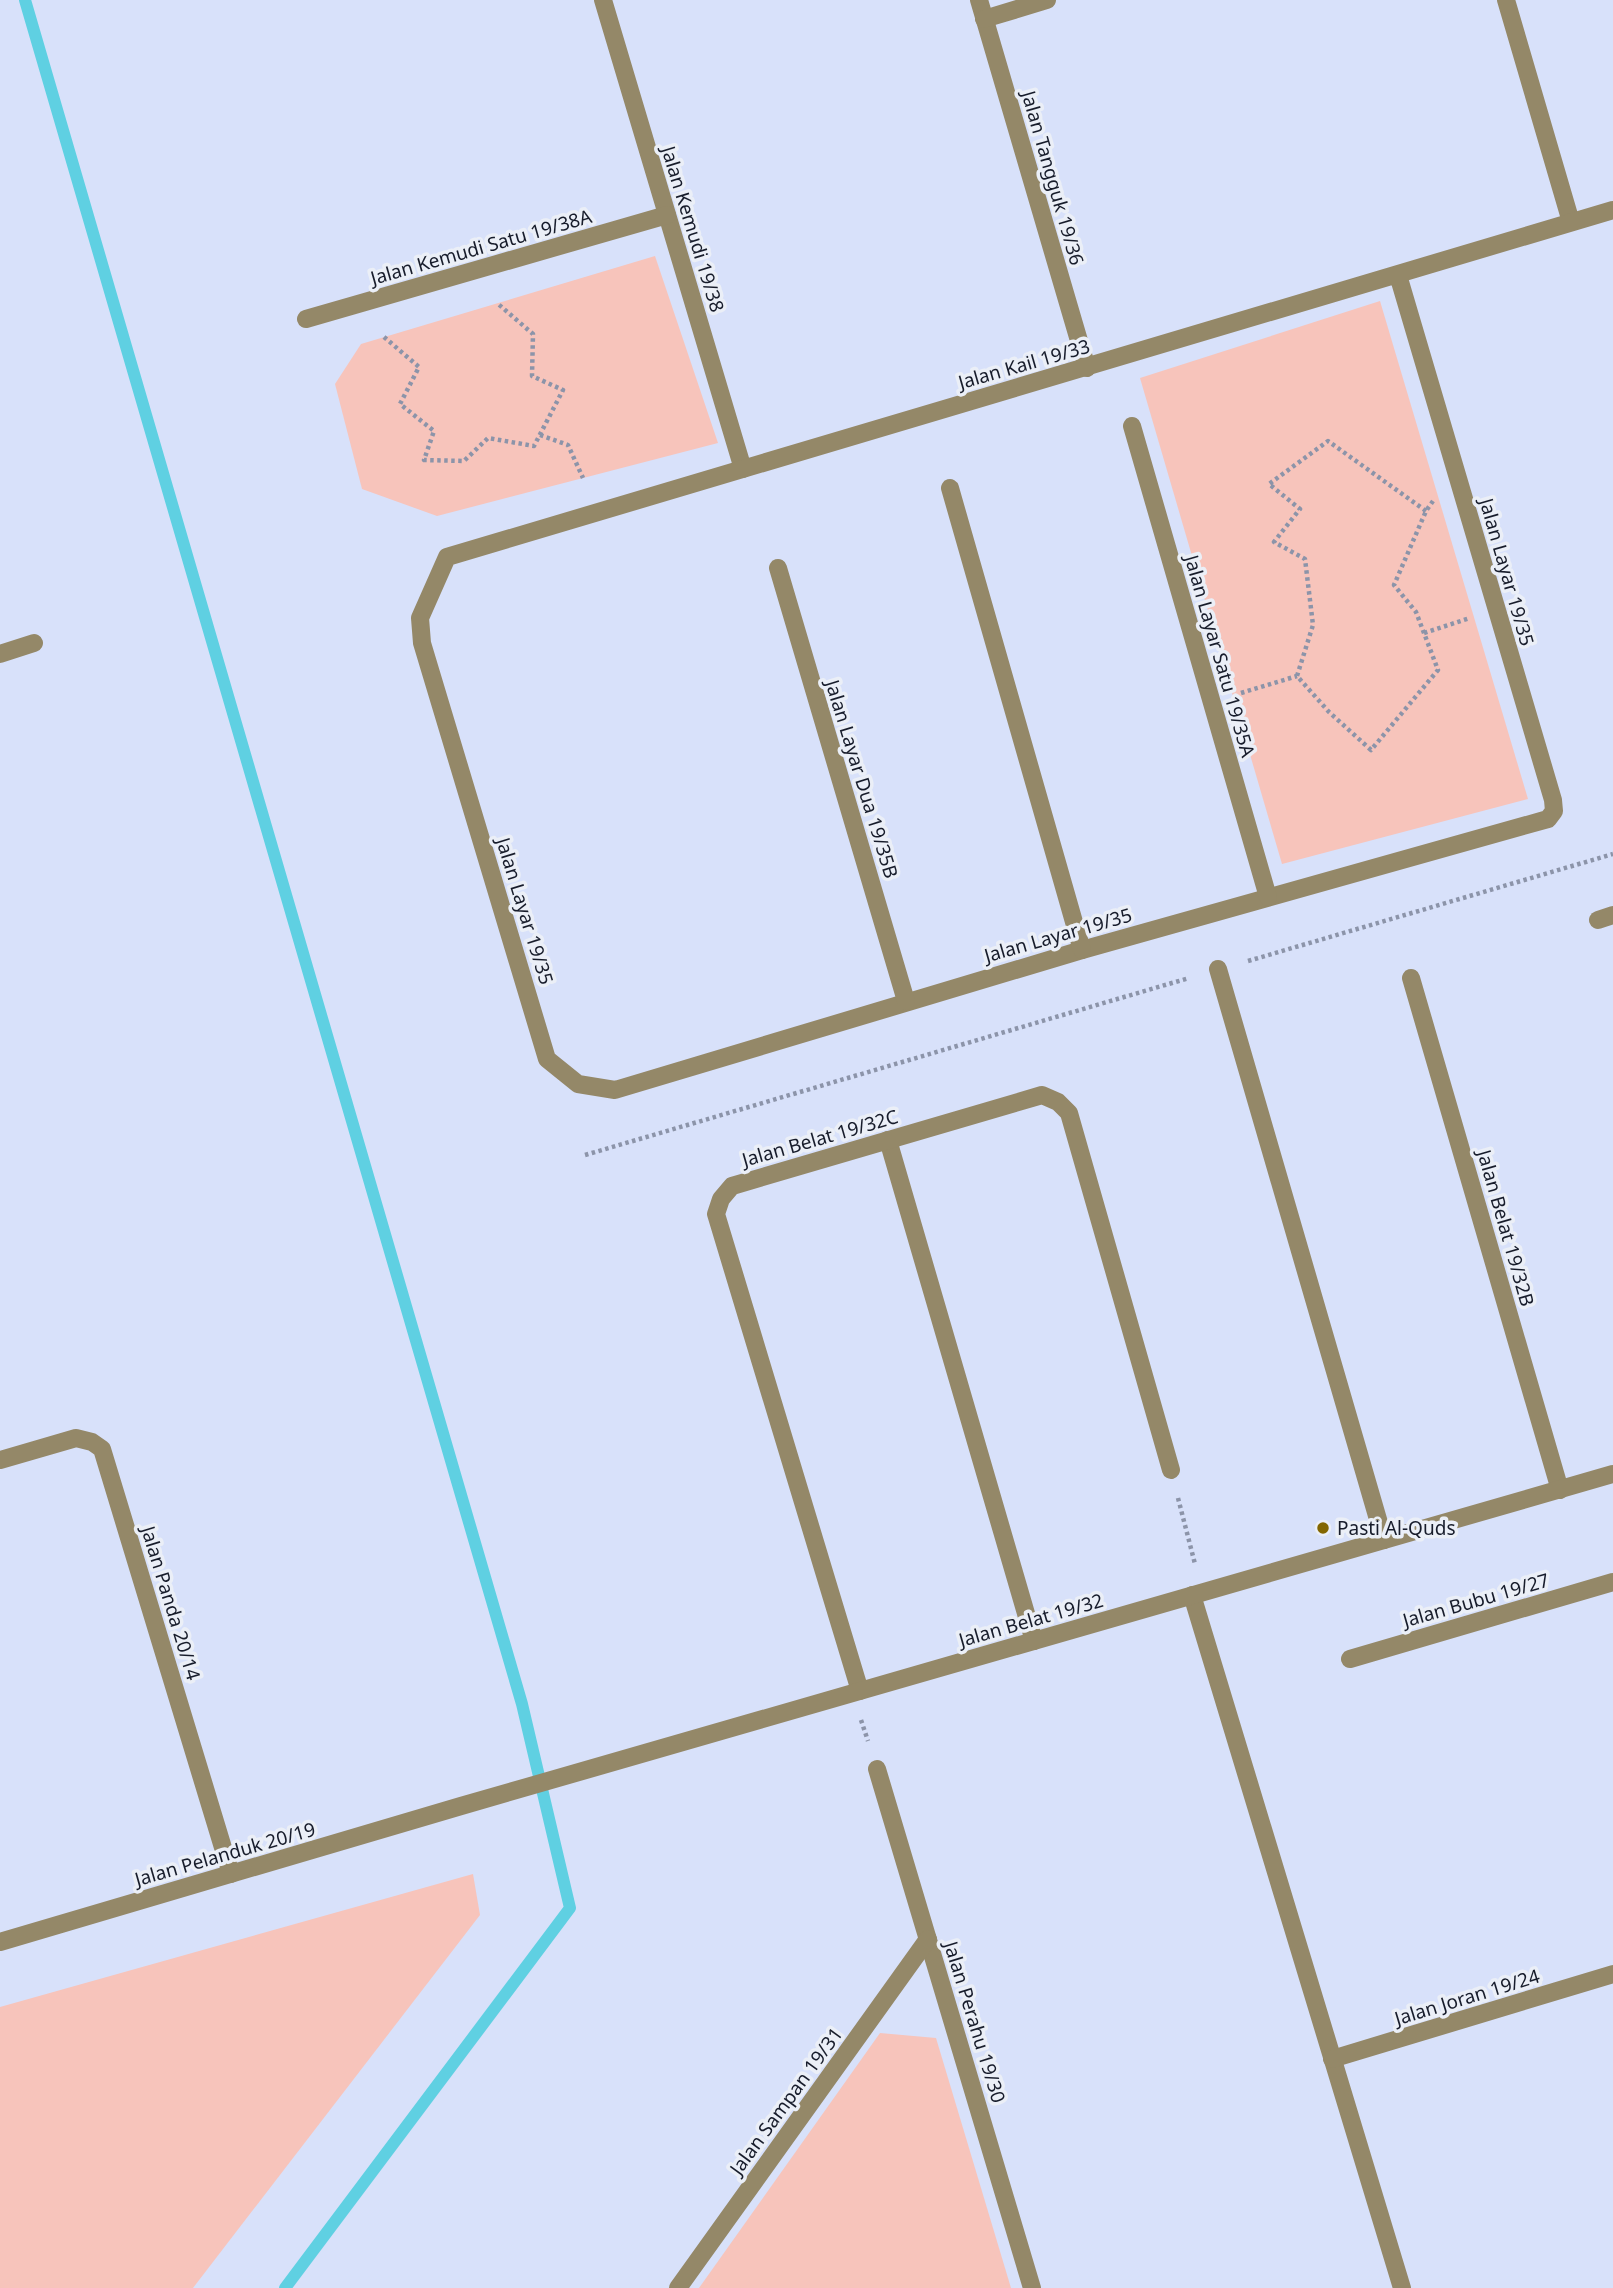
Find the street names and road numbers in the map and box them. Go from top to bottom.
street label: Jalan Tangguk 19/36 [1015,86,1090,268]
street label: Jalan Kemudi 19/38 [655,141,731,315]
street label: Jalan Kemudi Satu 19/38A [365,203,595,292]
street label: Jalan Kail 19/33 [953,333,1093,396]
street label: Jalan Layar 19/35 [1473,493,1540,649]
street label: Jalan Layar Satu 19/35A [1178,550,1262,761]
street label: Jalan Layar Dua 19/35B [819,675,905,881]
street label: Jalan Layar 19/35 [490,832,560,988]
street label: Jalan Layar 19/35 [979,902,1135,969]
street label: Jalan Belat 19/32C [737,1103,901,1173]
street label: Jalan Belat 19/32B [1471,1145,1541,1309]
street label: Jalan Panda 20/14 [135,1521,207,1683]
street label: Jalan Bubu 19/27 [1398,1567,1552,1634]
street label: Jalan Belat 19/32 [954,1587,1106,1654]
street label: Jalan Pelanduk 20/19 [130,1816,318,1893]
street label: Jalan Perahu 19/30 [938,1936,1012,2106]
street label: Jalan Joran 19/24 [1390,1963,1543,2032]
street label: Jalan Sampan 19/31 [722,2022,848,2182]

